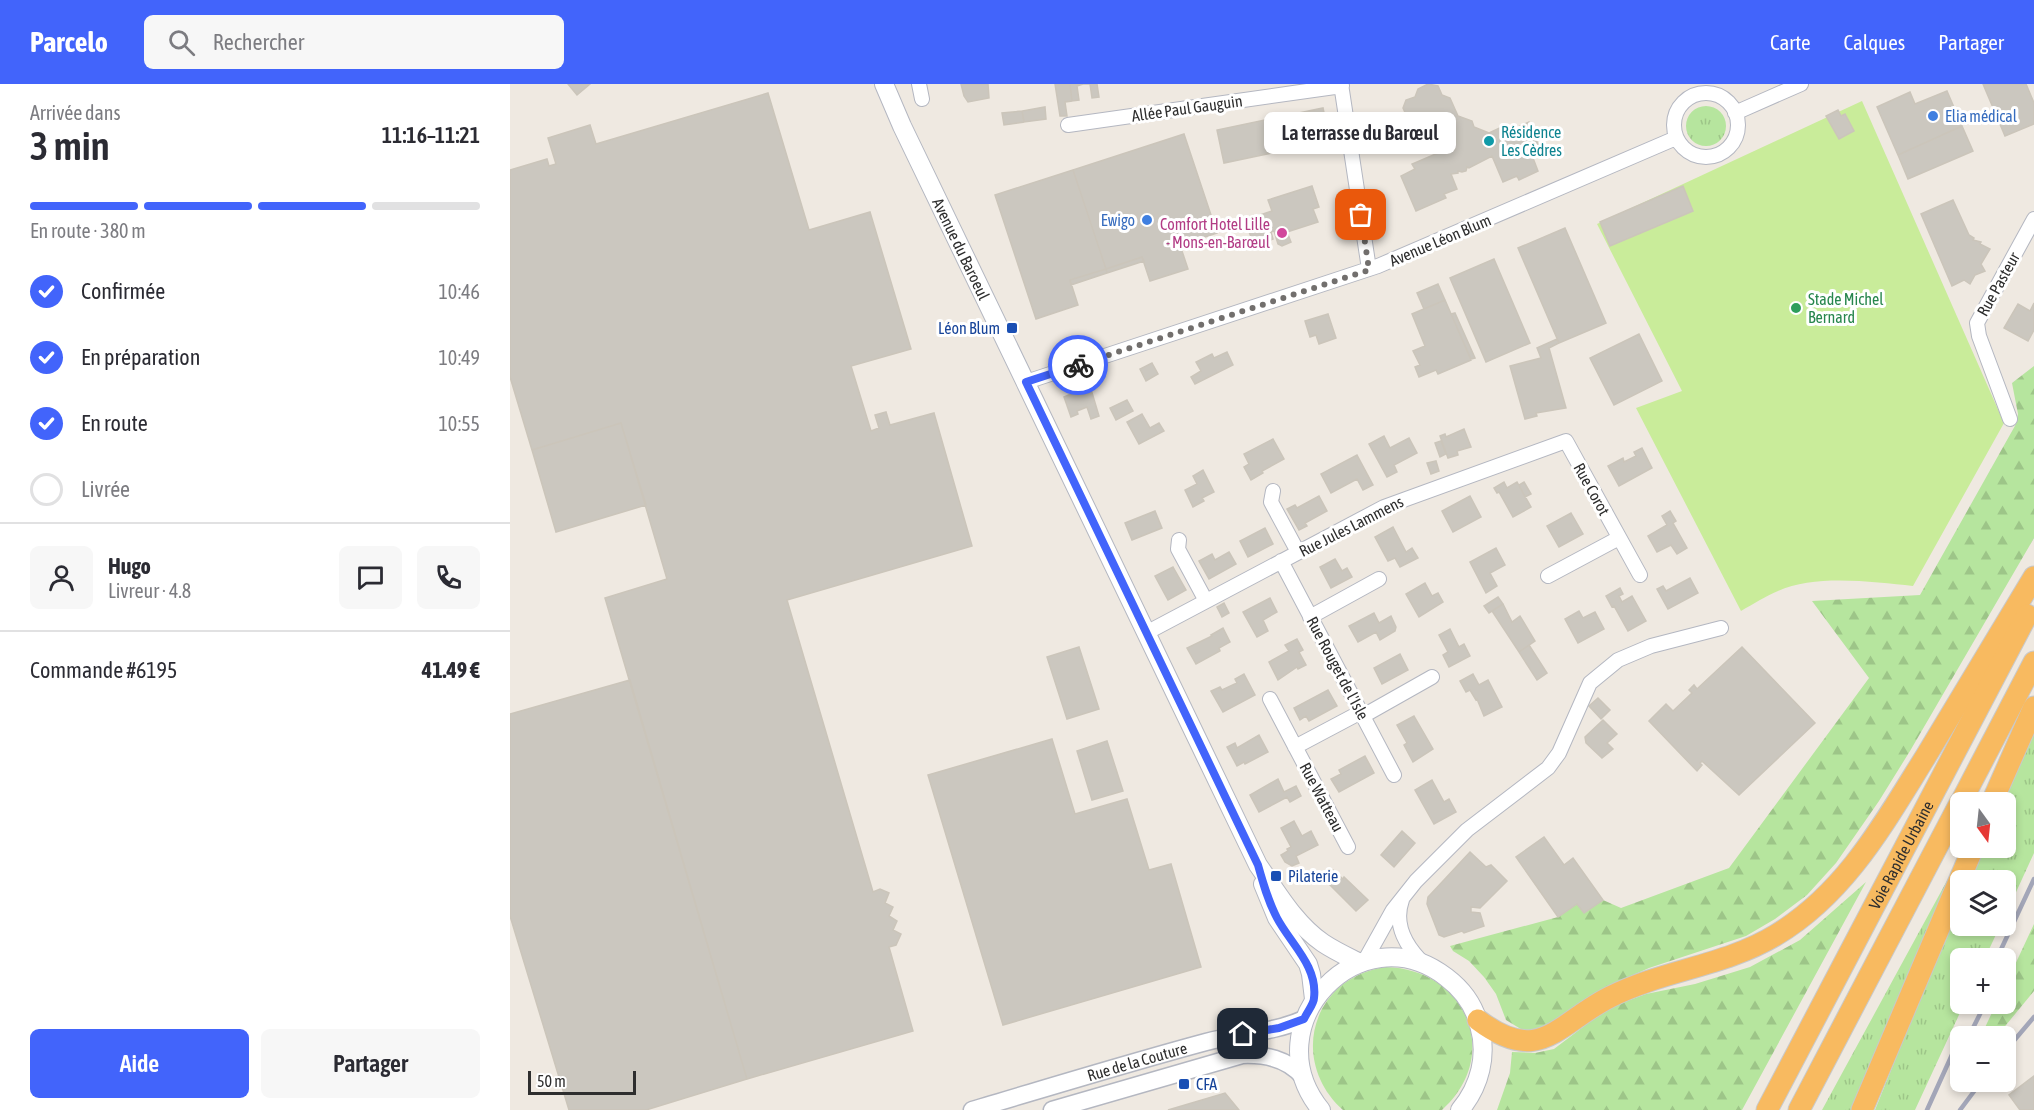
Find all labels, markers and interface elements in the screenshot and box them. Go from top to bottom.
search box [144,15,564,69]
text: Parcelo [30,26,108,58]
icon: search [165,26,198,59]
text: Rechercher [213,29,304,55]
text: Carte [1770,30,1811,54]
text: Calques [1844,30,1905,54]
text: Partager [1938,30,2004,54]
street label: Allée Paul Gauguin [1130,91,1244,126]
text: Arrivée dans [30,101,121,124]
place label: Elia médical [1945,107,2018,125]
marker: Elia médical [1926,109,1940,123]
callout: La terrasse du Barœul [1265,113,1457,155]
text: La terrasse du Barœul [1282,121,1438,144]
text: 11:16–11:21 [382,122,480,148]
place label: Résidence Les Cèdres [1501,123,1562,159]
text: 3 min [30,124,110,168]
marker: Résidence Les Cèdres [1482,134,1496,148]
pin [1335,189,1386,240]
street label: Avenue du Baroeul [929,195,994,303]
icon: bag [1344,198,1377,231]
place label: Ewigo [1101,211,1135,230]
street label: Avenue Léon Blum [1387,211,1493,269]
marker: Ewigo [1140,213,1154,227]
place label: Comfort Hotel Lille - Mons-en-Barœul [1160,215,1271,251]
text: En route · 380 m [30,219,146,242]
marker: Comfort Hotel Lille - Mons-en-Barœul [1275,226,1289,240]
street label: Rue Pasteur [1973,249,2023,319]
icon: check [30,275,63,308]
text: Confirmée [81,278,165,304]
text: 10:46 [438,280,480,303]
place label: Stade Michel Bernard [1808,290,1884,326]
marker: Stade Michel Bernard [1789,301,1803,315]
place label: Léon Blum [938,319,1000,337]
marker: Léon Blum [1005,321,1019,335]
courier [1048,335,1108,395]
icon: check [30,341,63,374]
text: En préparation [81,344,200,370]
text: 10:49 [438,346,480,369]
icon: bike [1062,349,1095,382]
icon: check [30,407,63,440]
text: En route [81,410,148,436]
text: 10:55 [438,412,480,435]
street label: Rue Corot [1570,460,1614,519]
text: Livrée [81,476,130,502]
street label: Rue Jules Lammens [1296,492,1406,560]
button: person [30,546,93,609]
button: chat [339,546,402,609]
button: phone [417,546,480,609]
text: Hugo [108,553,151,579]
text: Livreur · 4.8 [108,579,191,602]
street label: Rue Rouget de l'Isle [1302,613,1373,723]
text: Commande #6195 [30,657,177,683]
text: 41.49 € [422,657,480,683]
street label: Rue Watteau [1296,760,1348,834]
north arrow [1950,792,2016,858]
map controls [1950,792,2016,1092]
street label: Voie Rapide Urbaine [1865,798,1937,912]
place label: Pilaterie [1288,867,1338,885]
marker: Pilaterie [1269,869,1283,883]
button: layers [1950,870,2016,936]
button: + [1950,948,2016,1014]
pin [1217,1008,1268,1059]
icon: home [1226,1017,1259,1050]
button: − [1950,1026,2016,1092]
button: Aide [30,1029,249,1098]
button: Partager [261,1029,480,1098]
street label: Rue de la Couture [1085,1039,1189,1084]
scale bar [528,1068,636,1096]
text: 50 m [537,1072,566,1090]
place label: CFA [1196,1075,1217,1093]
marker: CFA [1177,1077,1191,1091]

